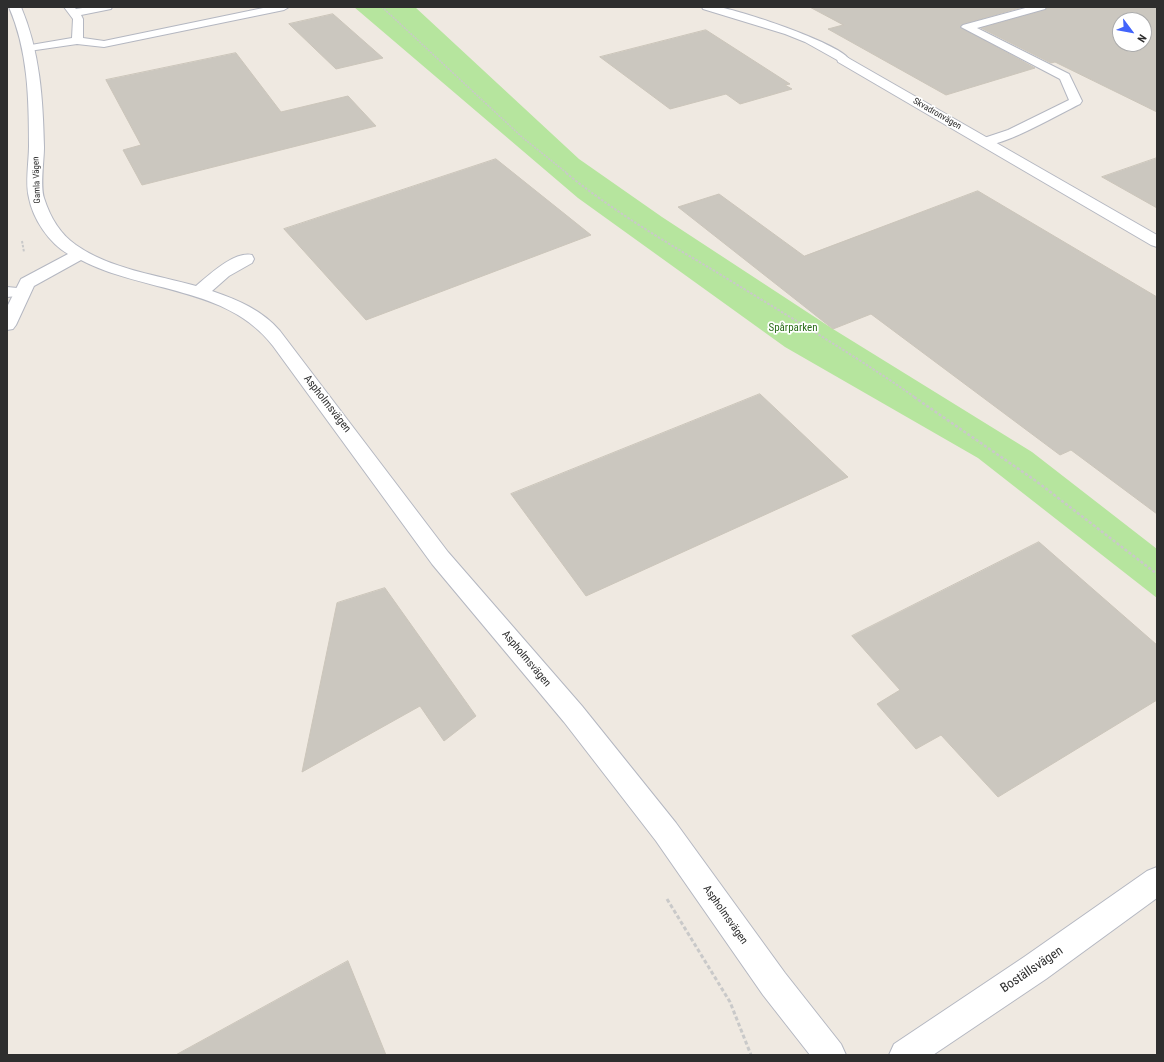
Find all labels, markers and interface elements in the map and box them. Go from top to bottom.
north arrow [1112,12,1152,52]
text: N [1134,32,1149,44]
street label: Skvadronvägen [911,96,963,132]
street label: Gamla Vägen [31,156,43,204]
park label: Spårparken [768,321,818,335]
street label: Aspholmsvägen [300,373,354,435]
street label: Aspholmsvägen [499,628,553,690]
street label: Aspholmsvägen [700,883,750,947]
street label: Boställsvägen [998,943,1066,997]

